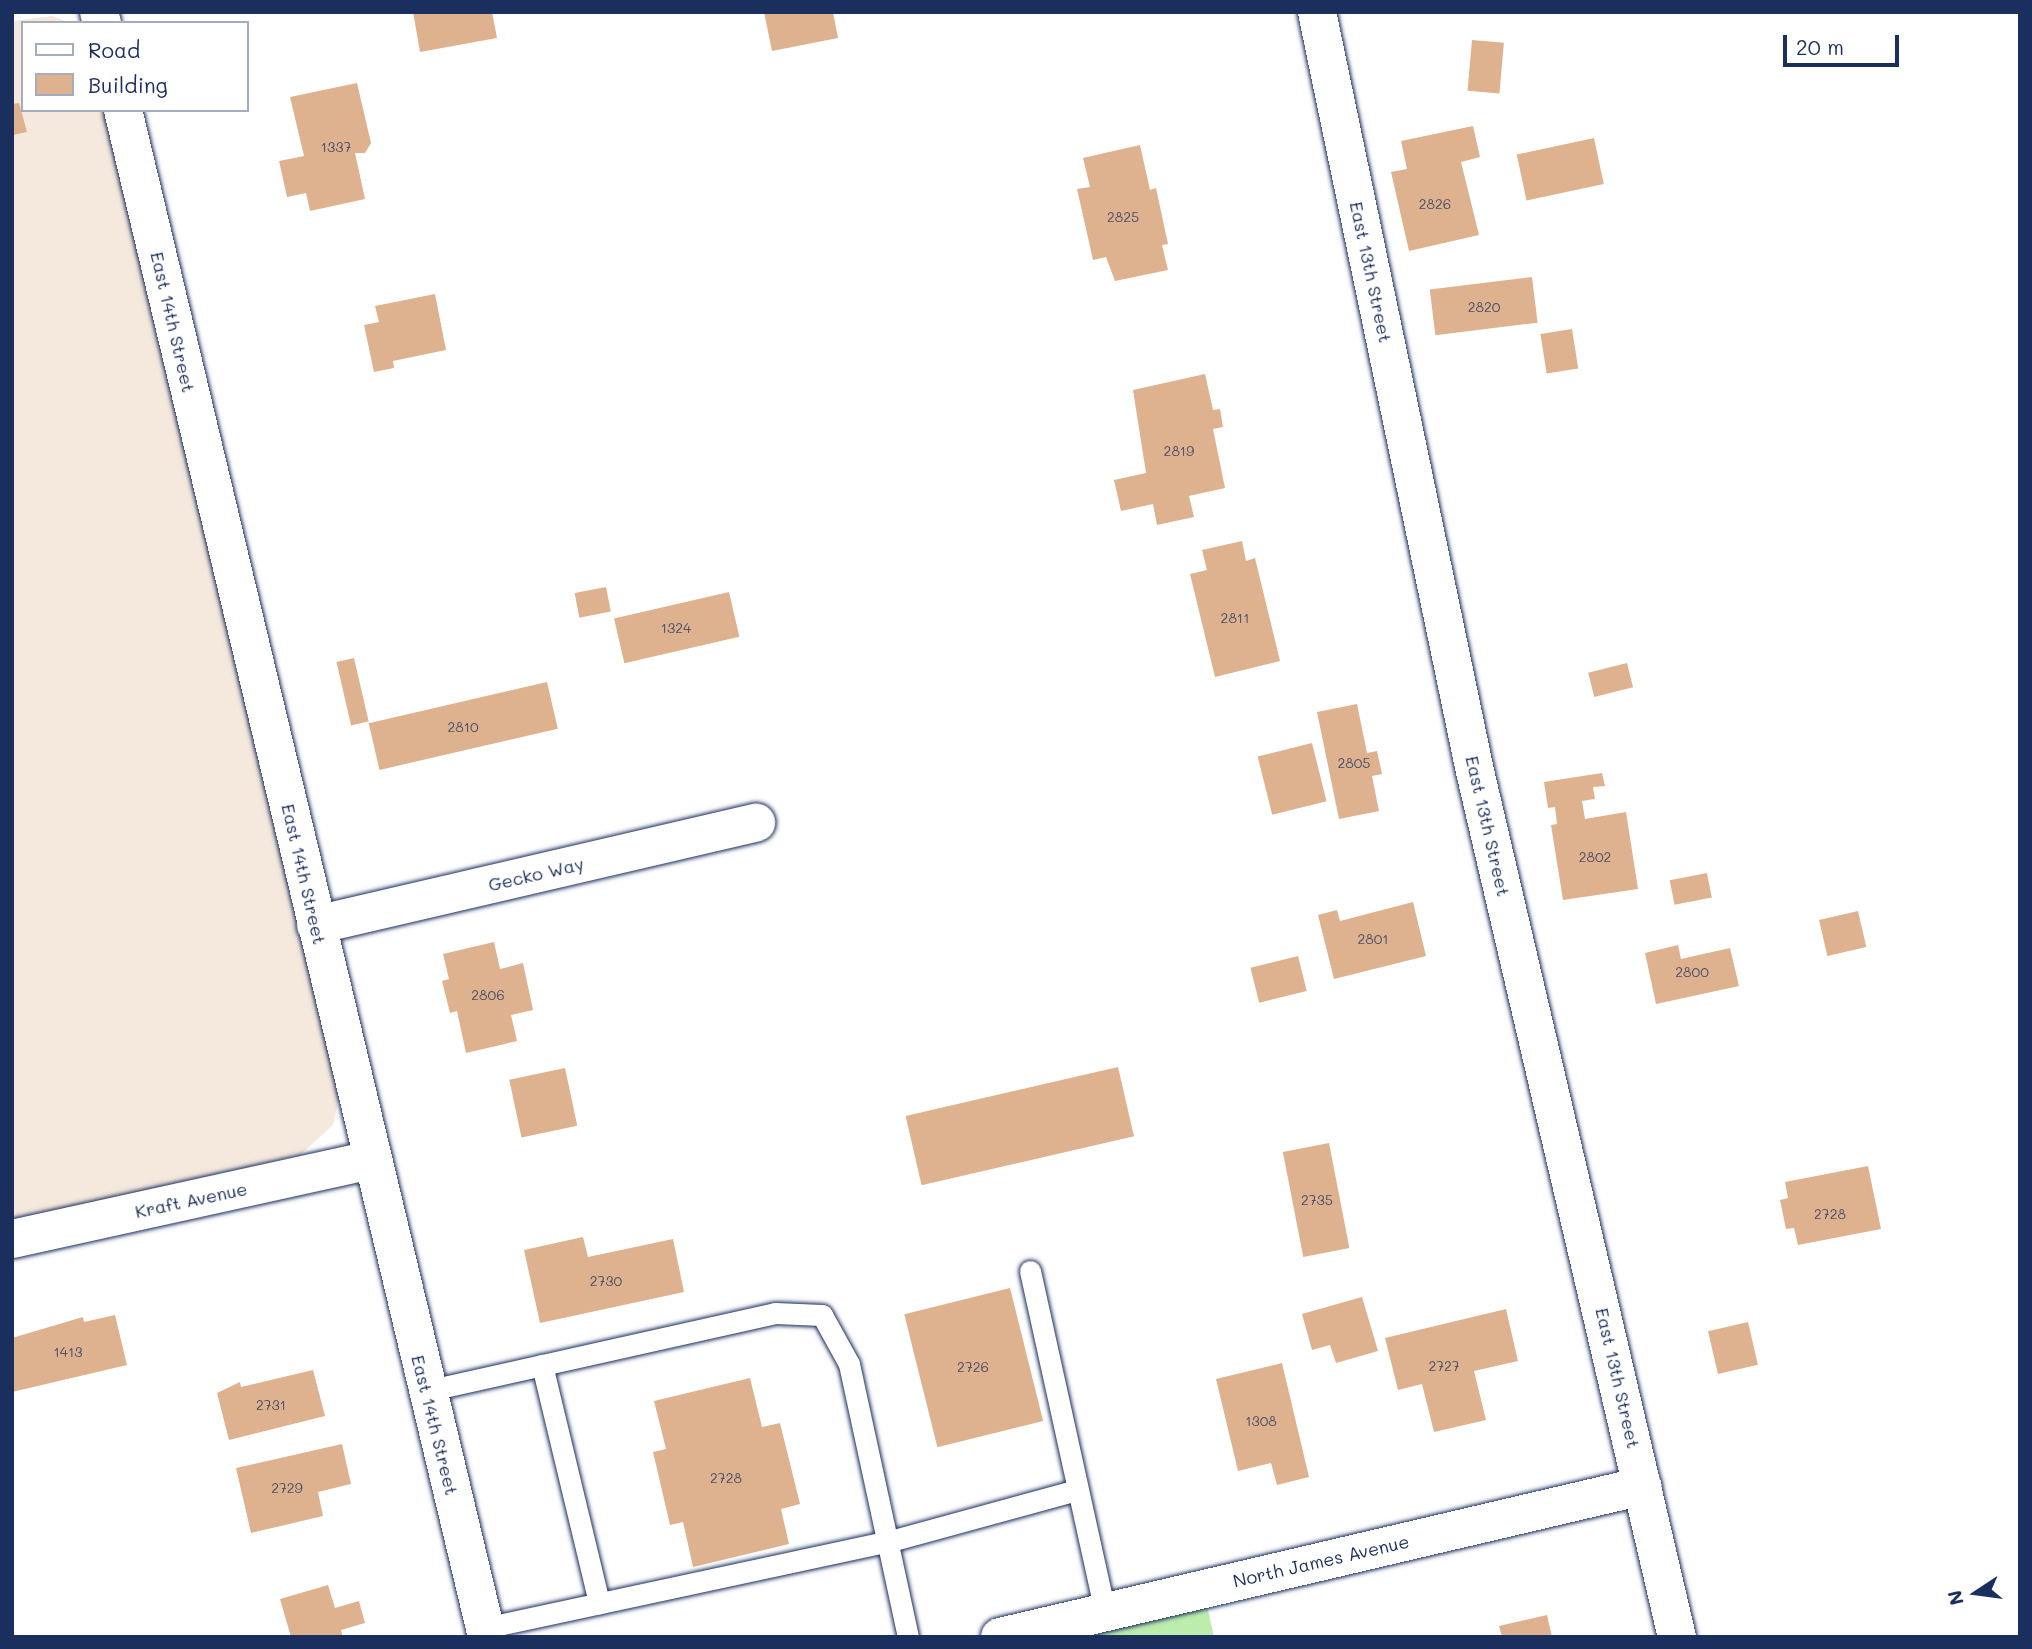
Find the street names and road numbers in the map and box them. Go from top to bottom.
street label: East 13th Street [1346,199,1396,345]
street label: East 14th Street [146,250,200,394]
street label: East 13th Street [1461,754,1515,898]
street label: East 14th Street [277,802,331,946]
street label: Gecko Way [486,853,586,895]
street label: Kraft Avenue [133,1178,249,1222]
street label: East 13th Street [1591,1306,1645,1450]
street label: East 14th Street [407,1353,463,1497]
street label: North James Avenue [1231,1530,1411,1592]

